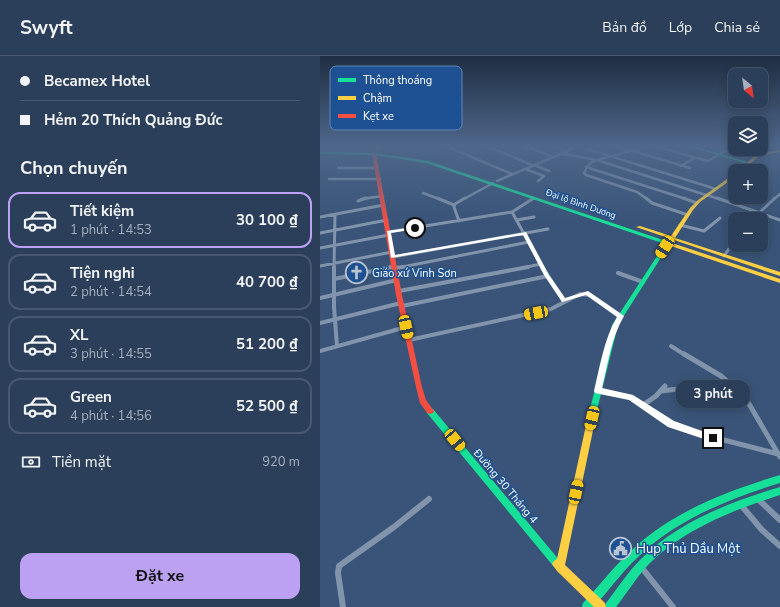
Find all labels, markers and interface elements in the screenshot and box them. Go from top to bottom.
text: Swyft [20,15,73,41]
text: Bản đồ [602,18,647,37]
text: Lớp [669,18,692,37]
text: Chia sẻ [714,18,760,37]
legend [330,66,462,130]
north arrow [728,68,768,108]
map controls [728,68,768,252]
text: Becamex Hotel [44,71,150,91]
text: Thông thoáng [363,73,432,88]
text: Chậm [363,91,392,106]
text: Kẹt xe [363,109,394,124]
text: Hẻm 20 Thích Quảng Đức [44,110,223,130]
button: layers [728,116,768,156]
text: Chọn chuyến [20,156,128,180]
button: + [728,164,768,204]
street label: Đại lộ Bình Dương [543,186,618,222]
text: Tiết kiệm [70,201,134,221]
icon: car [22,202,58,238]
text: 30 100 ₫ [236,210,298,230]
button: − [728,212,768,252]
route start [406,219,424,237]
text: 1 phút · 14:53 [70,221,152,239]
car [653,234,677,260]
church icon: Giáo xứ Vinh Sơn [343,260,369,286]
text: Tiện nghi [70,263,135,283]
icon: car [22,264,58,300]
place label: Giáo xứ Vinh Sơn [372,266,457,281]
text: 40 700 ₫ [236,272,298,292]
text: 2 phút · 14:54 [70,283,152,301]
car [523,305,549,321]
car [398,314,414,340]
text: XL [70,325,89,345]
icon: car [22,326,58,362]
text: 51 200 ₫ [236,334,298,354]
text: 3 phút · 14:55 [70,345,152,363]
callout: 3 phút [676,380,750,408]
text: 3 phút [693,385,733,403]
text: Green [70,387,112,407]
icon: car [22,388,58,424]
text: 52 500 ₫ [236,396,298,416]
car [583,405,601,431]
text: 4 phút · 14:56 [70,407,152,425]
car [443,427,467,453]
route end [704,429,722,447]
street label: Đường 30 Tháng 4 [469,445,541,527]
icon: cash [20,451,42,473]
text: Tiền mặt [52,452,111,472]
text: 920 m [262,453,300,471]
car [568,479,584,505]
public building icon: Hup Thủ Dầu Một [608,535,634,561]
place label: Hup Thủ Dầu Một [636,540,740,558]
button: Đặt xe [20,553,300,599]

